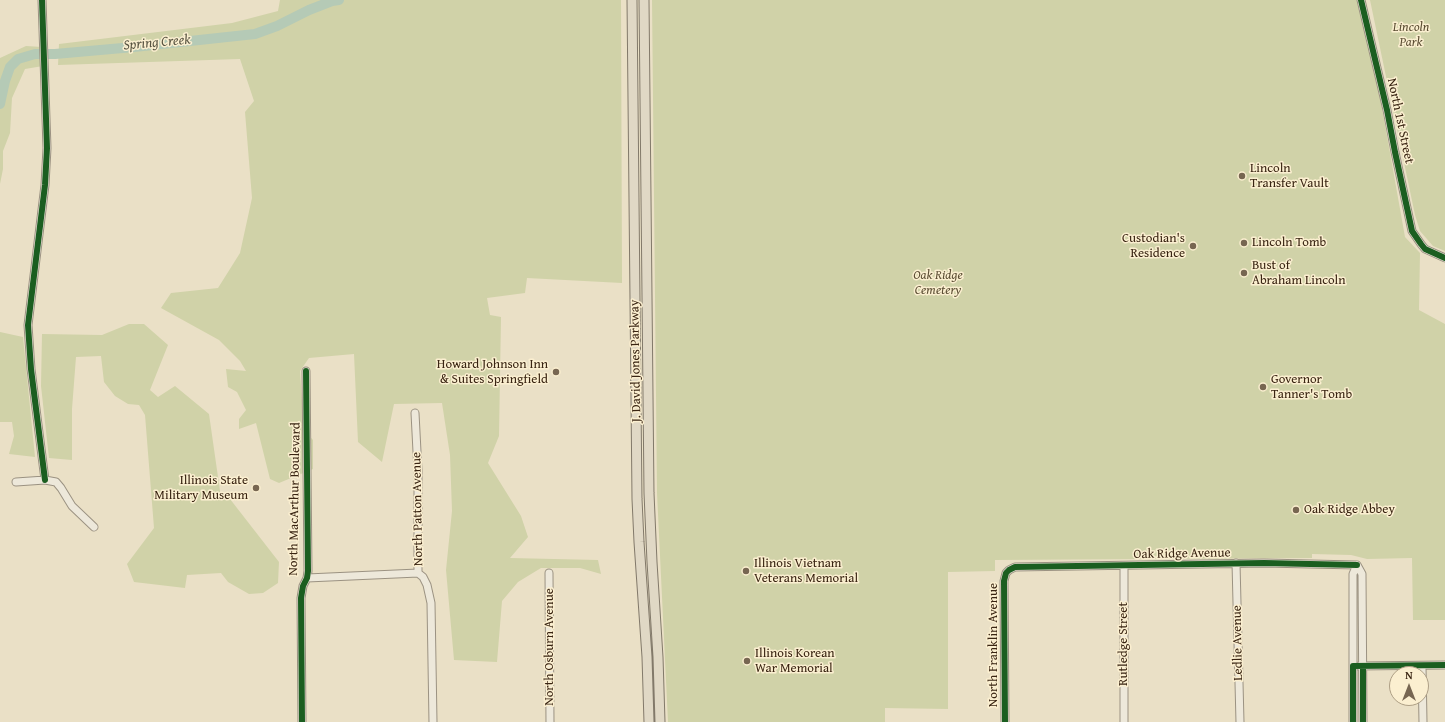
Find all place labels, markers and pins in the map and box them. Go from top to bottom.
place label: Lincoln Transfer Vault [1250,161,1329,192]
marker: Lincoln Transfer Vault [1237,171,1247,181]
place label: Custodian's Residence [1122,231,1185,262]
place label: Lincoln Tomb [1252,235,1326,251]
marker: Lincoln Tomb [1239,238,1249,248]
marker: Custodian's Residence [1188,241,1198,251]
place label: Bust of Abraham Lincoln [1252,258,1346,289]
marker: Bust of Abraham Lincoln [1239,268,1249,278]
place label: Howard Johnson Inn & Suites Springfield [437,357,548,388]
marker: Howard Johnson Inn & Suites Springfield [551,367,561,377]
place label: Governor Tanner's Tomb [1271,372,1352,403]
marker: Governor Tanner's Tomb [1258,382,1268,392]
place label: Illinois State Military Museum [154,473,248,504]
marker: Illinois State Military Museum [251,483,261,493]
place label: Oak Ridge Abbey [1304,502,1395,518]
marker: Oak Ridge Abbey [1291,505,1301,515]
place label: Illinois Vietnam Veterans Memorial [754,556,858,587]
marker: Illinois Vietnam Veterans Memorial [741,566,751,576]
place label: Illinois Korean War Memorial [755,646,835,677]
marker: Illinois Korean War Memorial [742,656,752,666]

